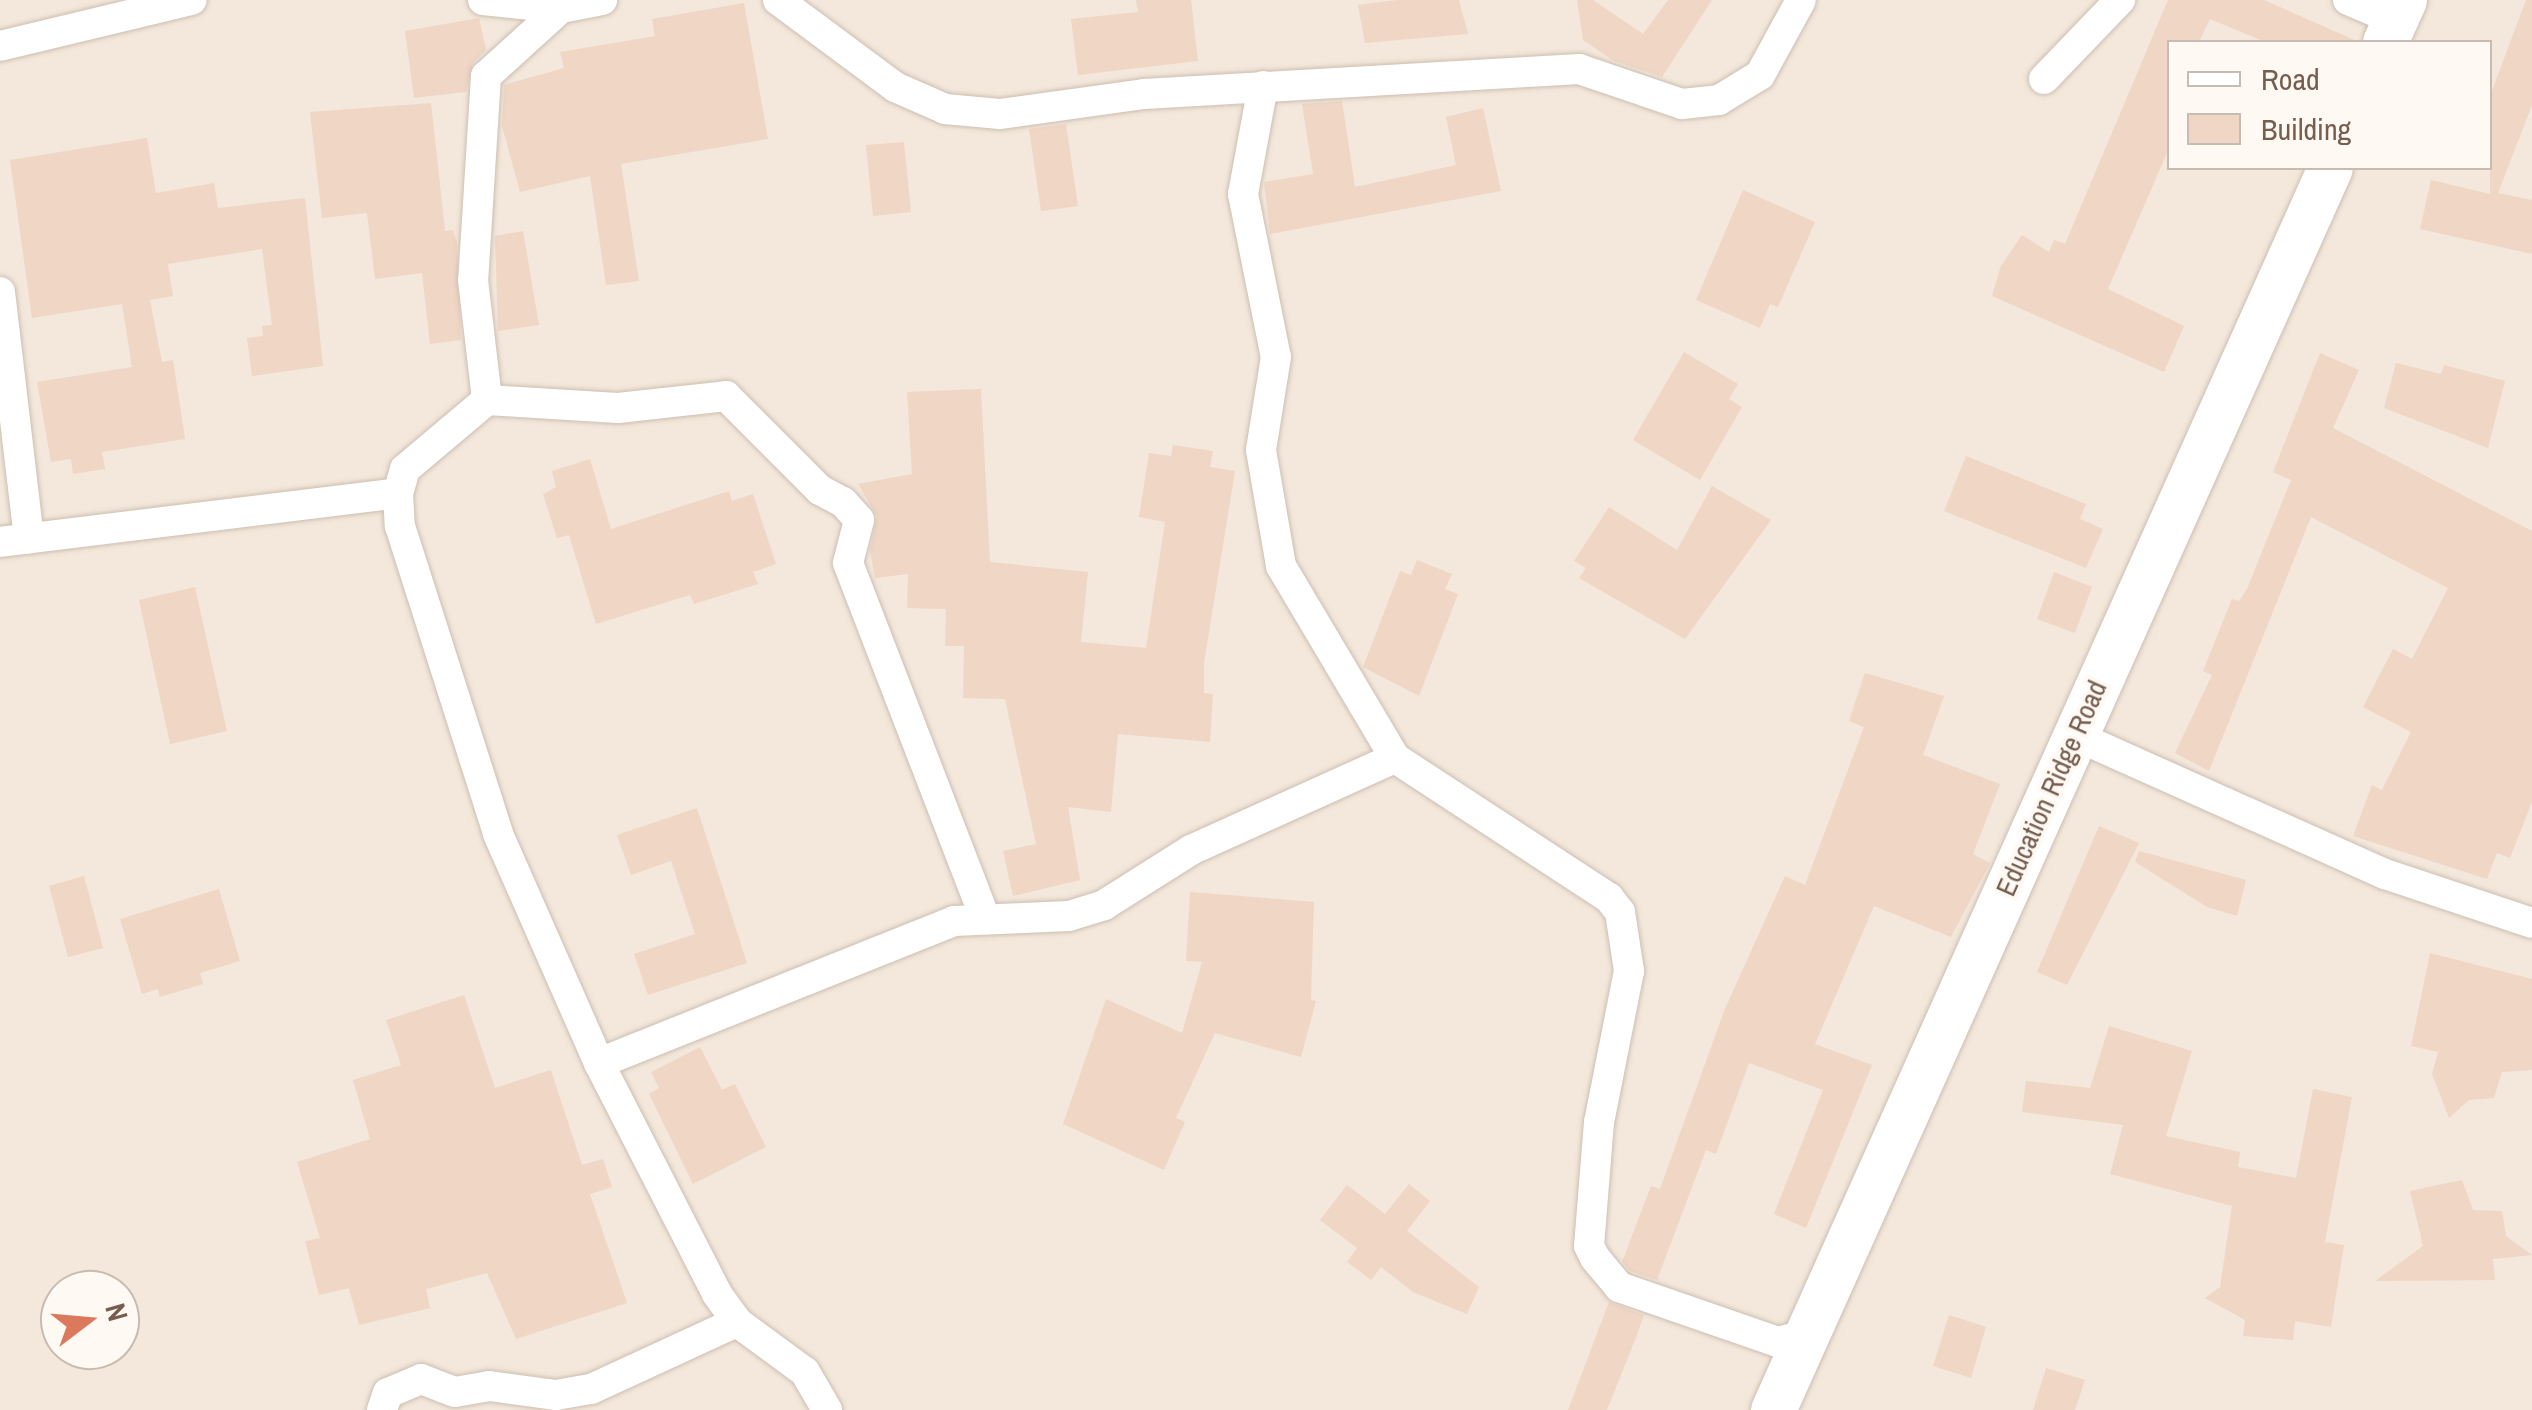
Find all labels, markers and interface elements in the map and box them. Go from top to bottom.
legend [2167,40,2492,170]
text: Road [2261,59,2320,99]
text: Building [2261,109,2351,149]
street label: Education Ridge Road [1988,675,2114,901]
north arrow [40,1270,140,1370]
text: N [96,1299,137,1325]

